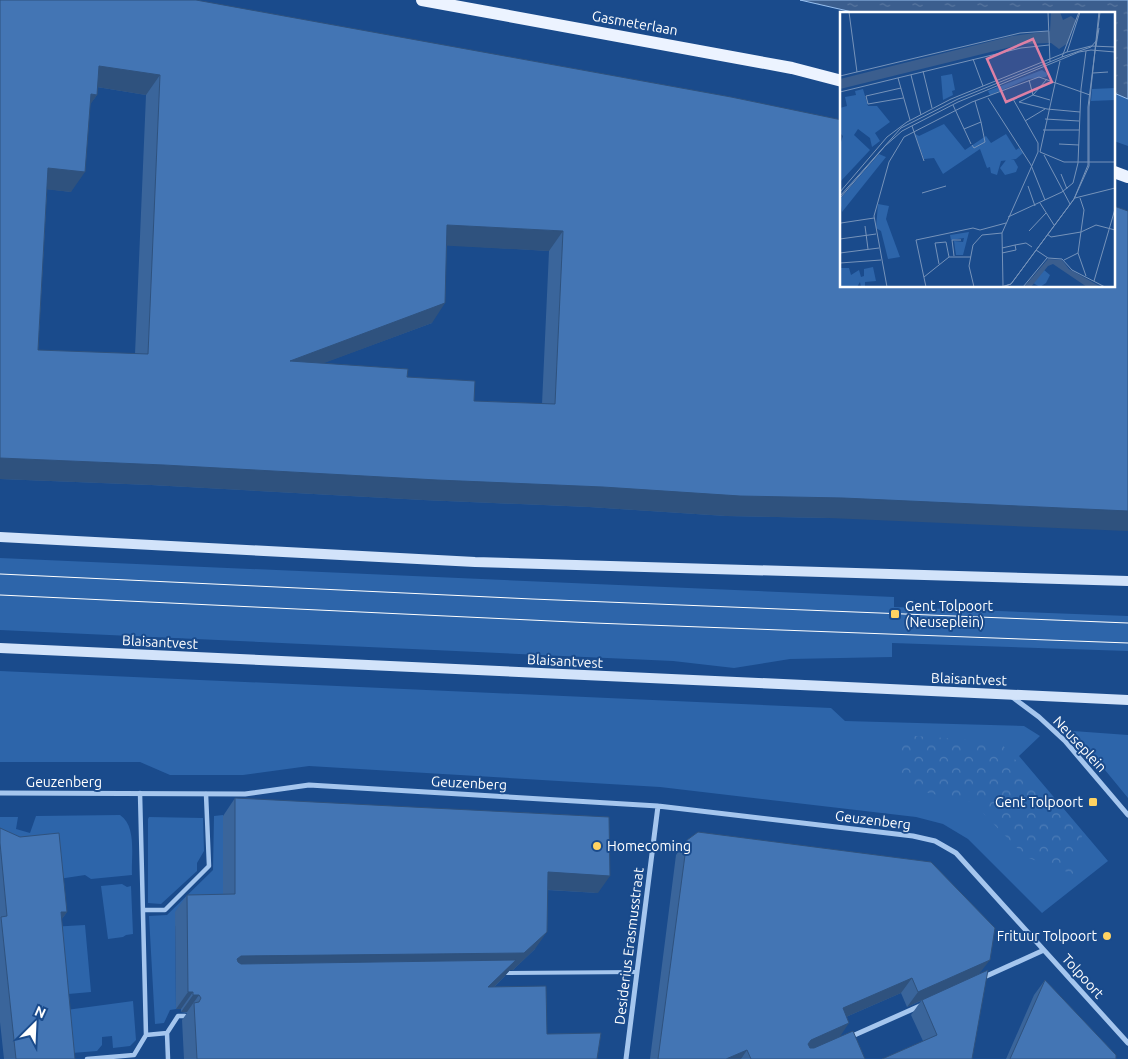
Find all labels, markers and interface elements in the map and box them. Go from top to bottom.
street label: Gasmeterlaan [591,8,679,38]
inset map [840,12,1116,288]
place label: Gent Tolpoort (Neuseplein) [905,598,994,630]
marker: Gent Tolpoort (Neuseplein) [889,608,901,620]
street label: Blaisantvest [122,632,199,652]
street label: Blaisantvest [527,651,604,671]
street label: Blaisantvest [931,670,1008,688]
street label: Neuseplein [1050,713,1110,775]
street label: Geuzenberg [430,773,508,793]
street label: Geuzenberg [26,774,102,790]
place label: Gent Tolpoort [995,794,1083,810]
marker: Gent Tolpoort [1087,796,1099,808]
street label: Geuzenberg [834,807,912,833]
place label: Homecoming [607,838,691,854]
marker: Homecoming [591,840,603,852]
street label: Desiderius Erasmusstraat [611,866,647,1026]
place label: Frituur Tolpoort [997,928,1097,944]
marker: Frituur Tolpoort [1101,930,1113,942]
street label: Tolpoort [1059,950,1107,1002]
north arrow [10,999,60,1049]
text: N [32,1003,48,1022]

